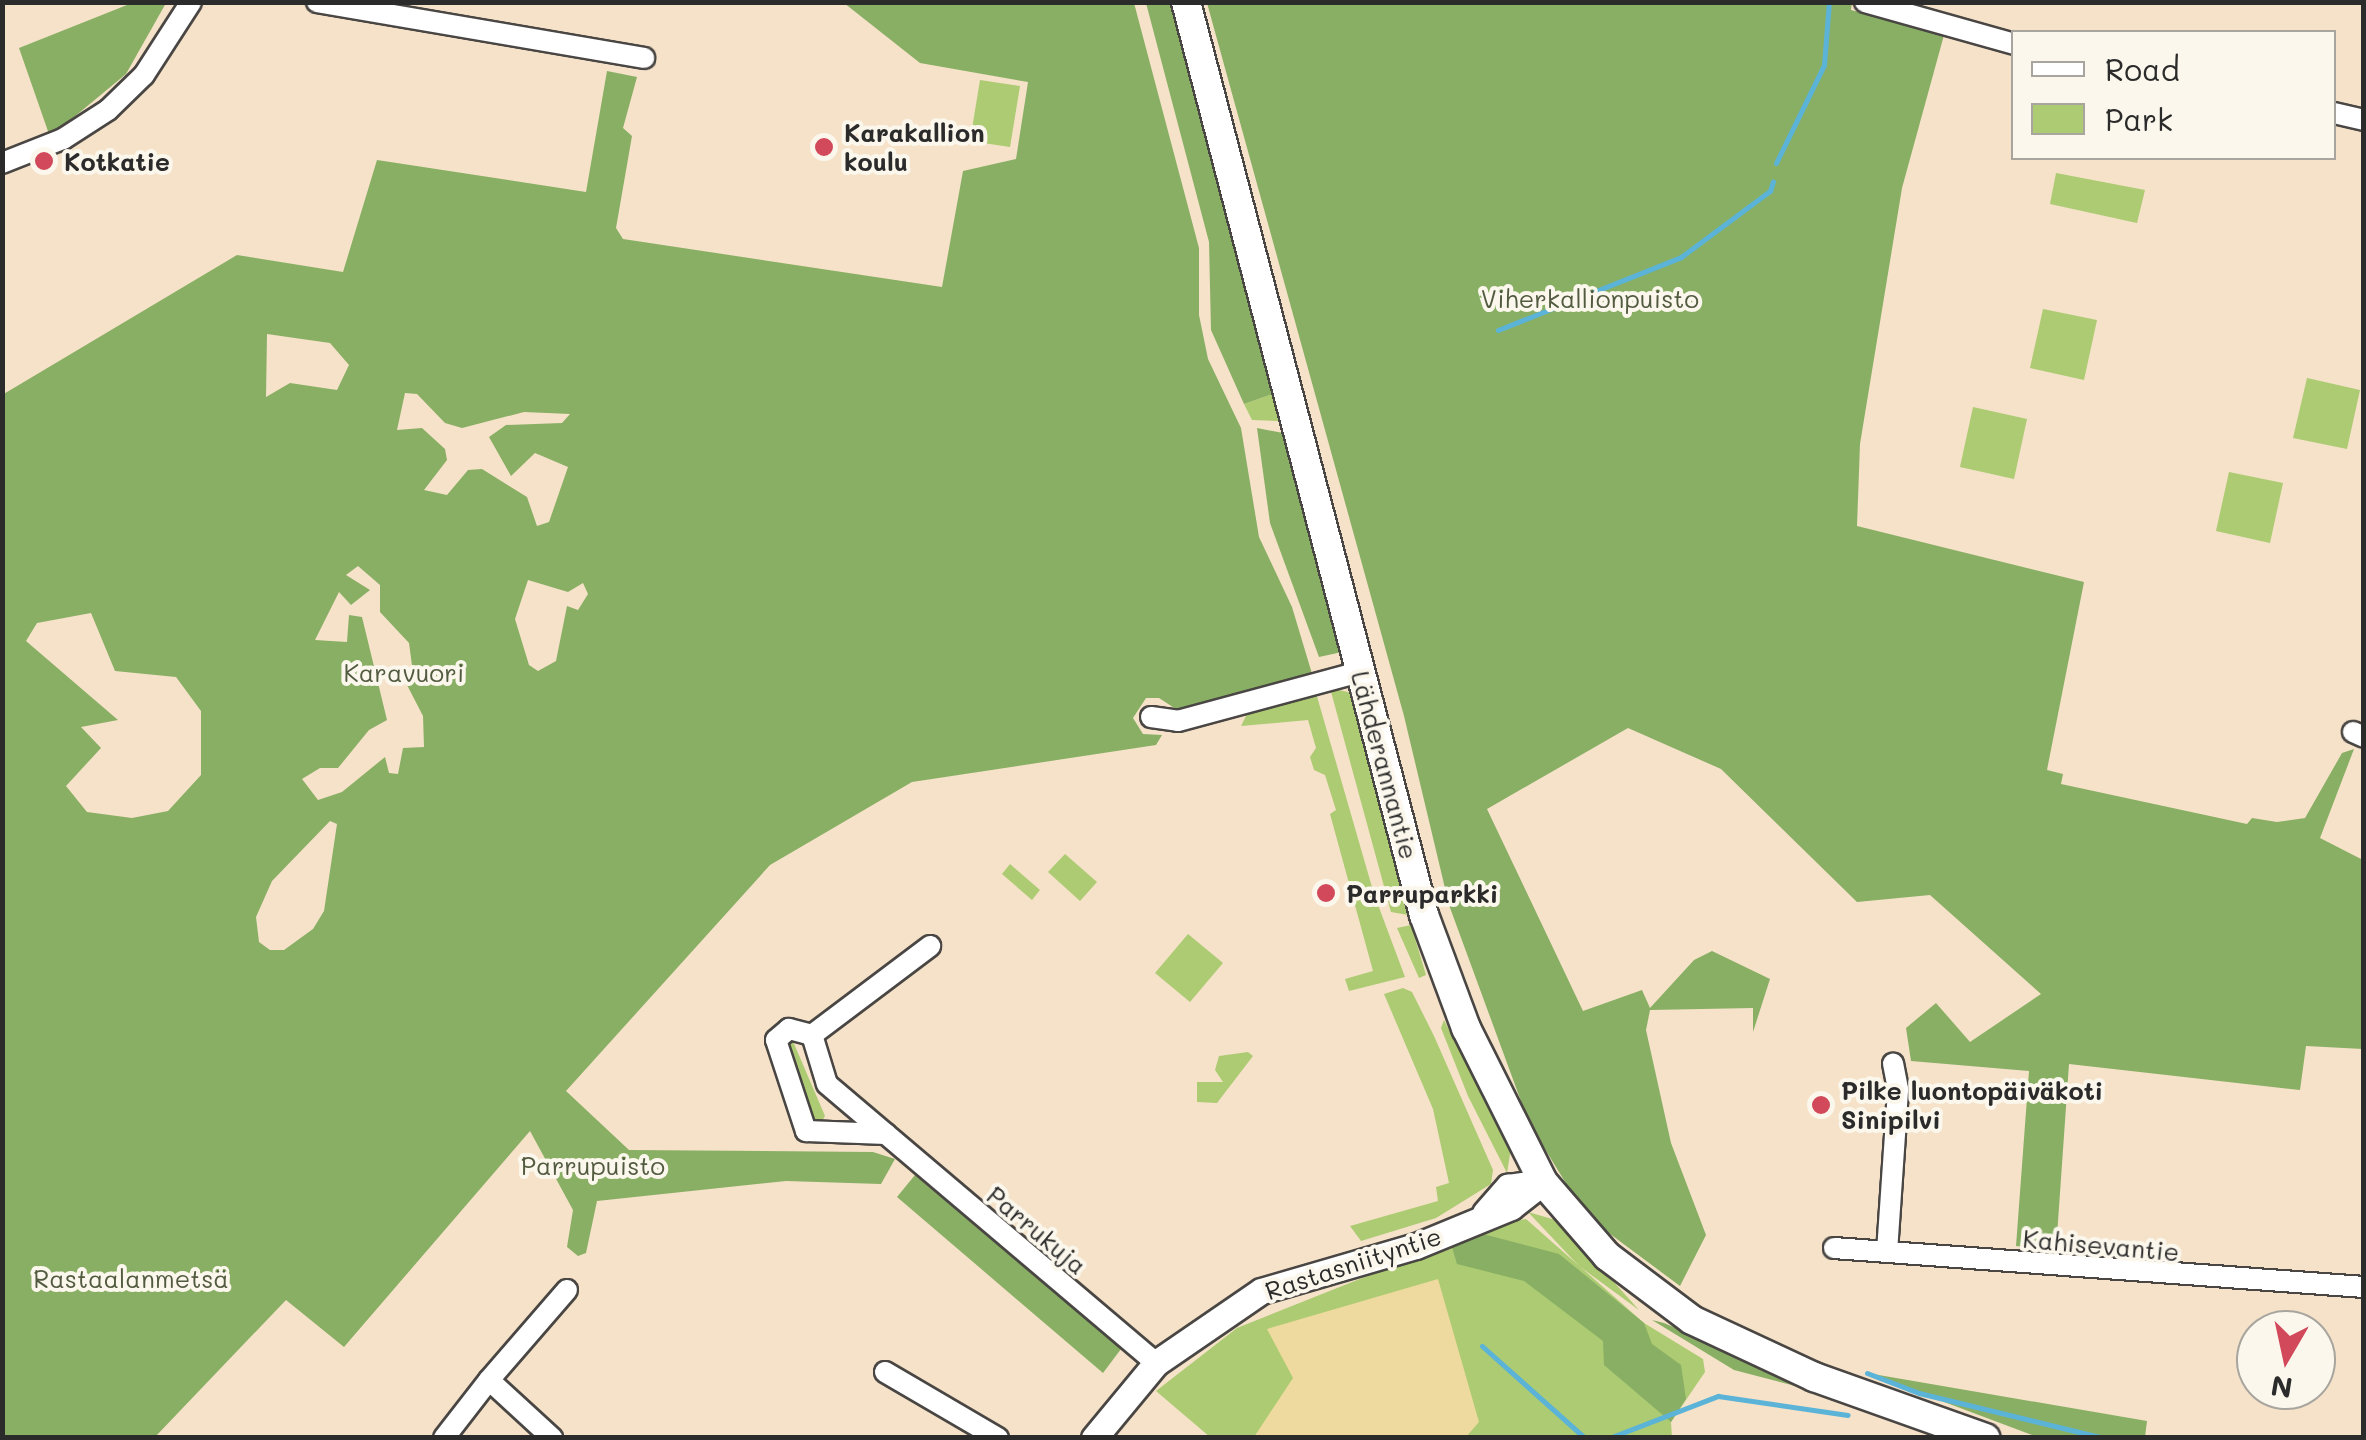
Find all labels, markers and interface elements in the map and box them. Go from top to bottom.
legend [2011,30,2336,160]
text: Road [2105,49,2180,89]
text: Park [2105,99,2173,139]
place label: Karakallion koulu [844,118,984,177]
marker: Karakallion koulu [813,136,835,158]
place label: Kotkatie [64,146,170,176]
marker: Kotkatie [33,150,55,172]
park label: Viherkallionpuisto [1481,283,1699,313]
park label: Karavuori [344,657,464,687]
street label: Lähderannantie [1345,668,1425,862]
place label: Parruparkki [1346,878,1498,908]
marker: Parruparkki [1315,882,1337,904]
place label: Pilke luontopäiväkoti Sinipilvi [1841,1076,2103,1135]
marker: Pilke luontopäiväkoti Sinipilvi [1810,1094,1832,1116]
park label: Parrupuisto [521,1150,665,1180]
street label: Parrukuja [981,1180,1093,1280]
street label: Rastasniityntie [1261,1220,1445,1306]
street label: Kahisevantie [2022,1223,2180,1267]
park label: Rastaalanmetsä [33,1263,229,1293]
north arrow [2236,1310,2336,1410]
text: N [2268,1368,2295,1407]

